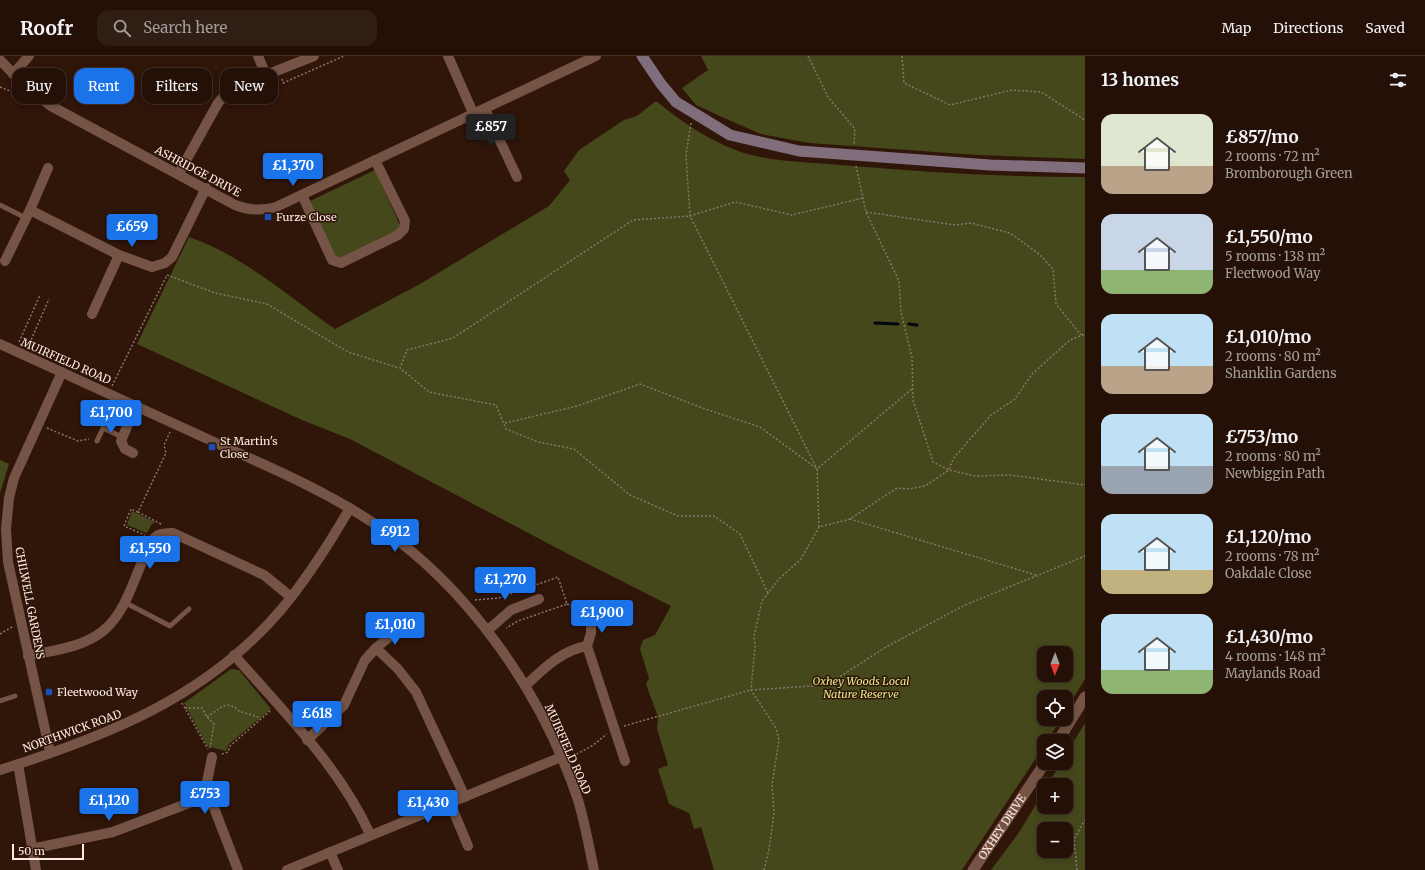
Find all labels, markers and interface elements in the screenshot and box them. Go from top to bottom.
search box [97,10,377,46]
text: Roofr [20,16,73,40]
icon: search [111,17,133,39]
text: Search here [143,18,227,37]
text: Map [1221,19,1251,37]
text: Directions [1273,19,1343,37]
text: Saved [1365,19,1405,37]
chip: Buy [12,68,66,104]
chip: Rent [74,68,134,104]
chip: Filters [142,68,212,104]
chip: New [220,68,278,104]
text: 13 homes [1101,69,1179,91]
icon: filters [1387,69,1409,91]
pin: £857 [467,114,515,148]
text: £857 [475,118,507,135]
text: £857/mo [1225,126,1299,148]
icon: home [1133,130,1181,178]
street label: ASHRIDGE DRIVE [152,142,243,200]
text: 2 rooms · 72 m² [1225,148,1320,165]
pin: £1,370 [260,153,326,187]
text: £1,370 [272,157,314,174]
text: Bromborough Green [1225,165,1353,182]
place label: Furze Close [276,210,337,224]
marker: Furze Close [263,212,273,222]
pin: £659 [108,214,156,248]
text: £659 [116,218,148,235]
text: £1,550/mo [1225,226,1313,248]
icon: home [1133,230,1181,278]
text: 5 rooms · 138 m² [1225,248,1325,265]
text: Fleetwood Way [1225,265,1321,282]
text: £1,010/mo [1225,326,1311,348]
icon: home [1133,330,1181,378]
street label: MUIRFIELD ROAD [19,335,113,387]
text: 2 rooms · 80 m² [1225,348,1321,365]
text: Shanklin Gardens [1225,365,1337,382]
pin: £1,700 [78,400,144,434]
text: £1,700 [89,404,133,421]
text: £753/mo [1225,426,1298,448]
icon: home [1133,430,1181,478]
place label: St Martin's Close [220,434,278,461]
marker: St Martin's Close [207,442,217,452]
text: 2 rooms · 80 m² [1225,448,1321,465]
text: Newbiggin Path [1225,465,1325,482]
pin: £912 [371,519,419,553]
text: £912 [380,523,410,540]
text: £1,120/mo [1225,526,1311,548]
icon: home [1133,530,1181,578]
pin: £1,550 [117,536,183,570]
text: £1,550 [129,540,171,557]
street label: CHILWELL GARDENS [12,546,48,661]
text: 2 rooms · 78 m² [1225,548,1319,565]
text: Oakdale Close [1225,565,1312,582]
pin: £1,270 [472,567,538,601]
text: £1,270 [484,571,526,588]
pin: £1,900 [569,600,635,634]
text: £1,900 [580,604,624,621]
pin: £1,010 [362,612,428,646]
text: £1,010 [374,616,416,633]
text: £1,430/mo [1225,626,1313,648]
icon: home [1133,630,1181,678]
north arrow [1037,646,1073,682]
map controls [1037,646,1073,858]
text: 4 rooms · 148 m² [1225,648,1326,665]
text: Maylands Road [1225,665,1320,682]
park label: Oxhey Woods Local Nature Reserve [812,674,910,701]
place label: Fleetwood Way [57,685,138,699]
marker: Fleetwood Way [44,687,54,697]
button: locate [1037,690,1073,726]
pin: £618 [293,701,341,735]
street label: MUIRFIELD ROAD [542,702,594,796]
text: £618 [302,705,332,722]
street label: NORTHWICK ROAD [21,707,123,755]
button: layers [1037,734,1073,770]
button: + [1037,778,1073,814]
pin: £753 [181,781,229,815]
text: £753 [189,785,221,802]
pin: £1,120 [76,788,142,822]
pin: £1,430 [395,790,461,824]
text: £1,120 [88,792,130,809]
street label: OXHEY DRIVE [975,792,1029,862]
text: £1,430 [407,794,449,811]
button: − [1037,822,1073,858]
scale bar [12,842,84,861]
text: 50 m [18,844,45,858]

